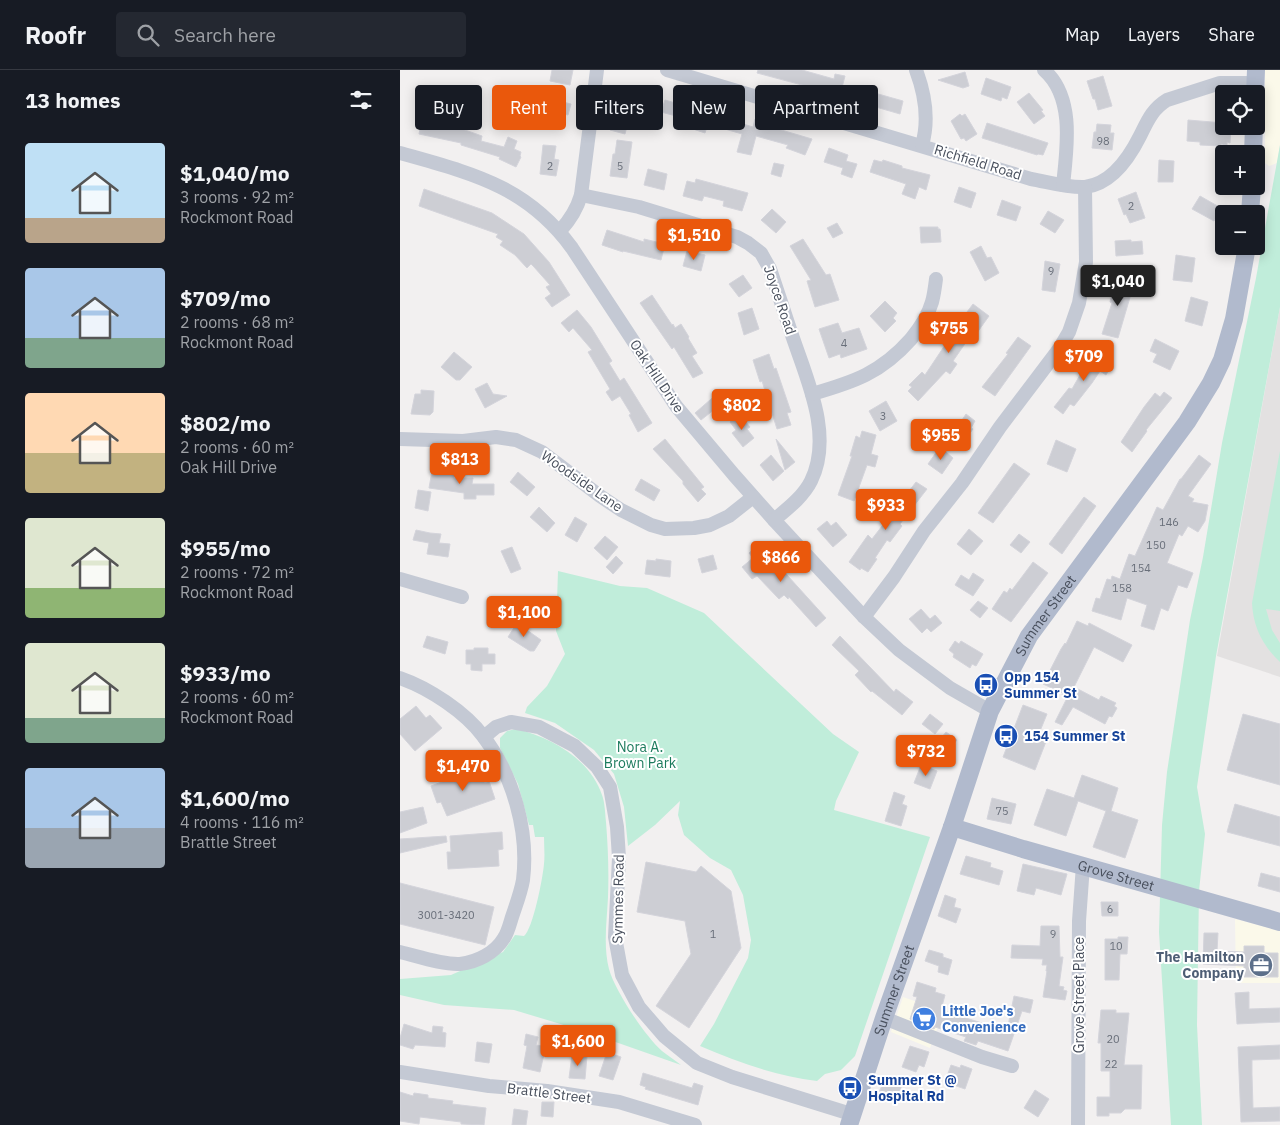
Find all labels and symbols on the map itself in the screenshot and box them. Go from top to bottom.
house number: 98 [1096,134,1110,148]
street label: Richfield Road [932,140,1024,184]
house number: 2 [547,159,553,173]
house number: 5 [617,159,623,173]
house number: 2 [1128,199,1134,213]
pin: $1,510 [653,218,735,261]
street label: Joyce Road [760,263,800,337]
house number: 9 [1048,264,1054,278]
pin: $1,040 [1077,264,1159,307]
pin: $755 [919,312,979,354]
street label: Oak Hill Drive [626,336,688,416]
house number: 4 [841,336,848,350]
pin: $709 [1054,340,1114,382]
pin: $802 [712,388,772,431]
house number: 3 [880,409,886,423]
pin: $955 [911,418,971,461]
pin: $813 [430,442,490,485]
street label: Woodside Lane [538,446,627,516]
pin: $933 [856,488,916,531]
house number: 146 [1159,515,1179,529]
house number: 150 [1146,538,1166,552]
pin: $866 [751,540,811,583]
house number: 154 [1131,561,1151,575]
street label: Summer Street [1011,571,1080,659]
house number: 158 [1112,581,1132,595]
pin: $1,100 [483,596,565,638]
place label: Opp 154 Summer St [1004,668,1077,702]
bus stop icon: Opp 154 Summer St [973,672,999,698]
bus stop icon: 154 Summer St [993,723,1019,749]
place label: 154 Summer St [1024,727,1125,745]
pin: $732 [896,734,956,777]
park label: Nora A. Brown Park [604,738,677,772]
pin: $1,470 [422,750,504,792]
house number: 75 [995,804,1009,818]
street label: Symmes Road [608,854,628,944]
street label: Grove Street [1076,856,1156,895]
house number: 6 [1107,902,1113,916]
house number: 3001-3420 [417,908,475,922]
house number: 1 [710,927,717,941]
house number: 9 [1050,927,1056,941]
street label: Grove Street Place [1070,936,1088,1053]
house number: 10 [1109,939,1123,953]
street label: Summer Street [870,942,918,1038]
place label: The Hamilton Company [1156,948,1245,982]
office icon: The Hamilton Company [1248,952,1274,978]
place label: Little Joe's Convenience [942,1002,1026,1036]
supermarket icon: Little Joe's Convenience [911,1006,937,1032]
pin: $1,600 [537,1024,619,1067]
house number: 20 [1106,1032,1120,1046]
house number: 22 [1104,1057,1118,1071]
place label: Summer St @ Hospital Rd [868,1071,957,1105]
bus stop icon: Summer St @ Hospital Rd [837,1075,863,1101]
street label: Brattle Street [506,1079,592,1107]

